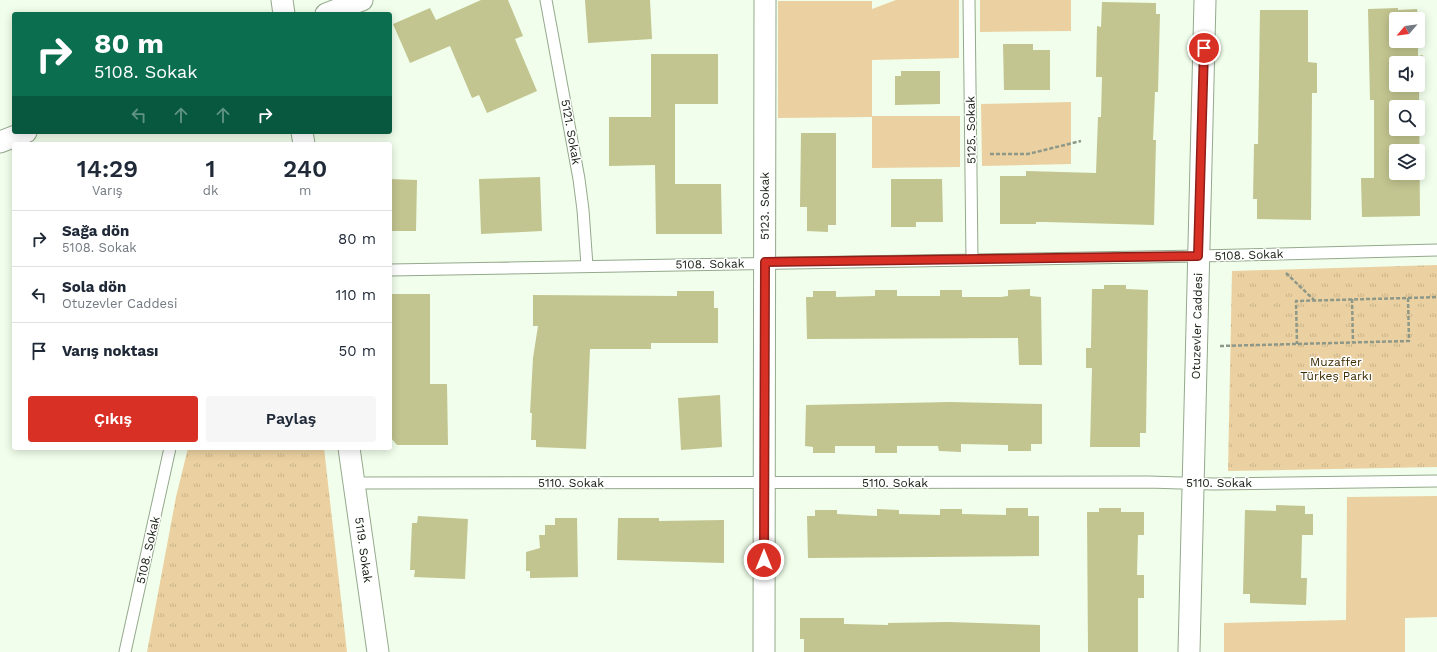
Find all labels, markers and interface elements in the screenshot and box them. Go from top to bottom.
north arrow [1389,12,1425,48]
map controls [1389,12,1425,180]
text: 80 m [94,27,164,60]
icon: right [28,28,80,80]
pin [1187,31,1221,65]
icon: arrive [1193,37,1215,59]
button: sound [1389,56,1425,92]
text: 5108. Sokak [94,61,197,82]
street label: 5125. Sokak [963,96,979,164]
street label: 5121. Sokak [558,98,584,166]
button: search [1389,100,1425,136]
icon: left [128,104,150,126]
icon: ahead [170,104,192,126]
icon: ahead [212,104,234,126]
icon: right [254,104,276,126]
button: layers [1389,144,1425,180]
text: 14:29 [77,155,138,183]
text: 1 [206,155,216,183]
text: 240 [283,155,327,183]
street label: 5123. Sokak [758,172,772,240]
text: Varış [92,183,123,198]
text: dk [203,183,218,198]
text: m [299,183,311,198]
text: Sağa dön [62,222,129,240]
icon: right [28,228,50,250]
text: 80 m [338,230,376,248]
text: 5108. Sokak [62,240,137,255]
street label: 5108. Sokak [1214,247,1284,263]
street label: 5108. Sokak [675,256,745,272]
street label: Otuzevler Caddesi [1189,273,1205,380]
text: Sola dön [62,278,126,296]
icon: left [28,284,50,306]
text: 110 m [336,286,376,304]
text: Otuzevler Caddesi [62,296,177,311]
icon: arrive [28,340,50,362]
text: Varış noktası [62,342,159,360]
text: 50 m [339,342,376,360]
park label: Muzaffer Türkeş Parkı [1300,355,1372,383]
button: Çıkış [28,396,198,442]
button: Paylaş [206,396,376,442]
street label: 5110. Sokak [538,476,604,490]
street label: 5110. Sokak [862,476,928,490]
street label: 5110. Sokak [1186,476,1252,490]
street label: 5108. Sokak [133,515,163,585]
street label: 5119. Sokak [352,516,375,584]
position arrow [743,539,785,581]

